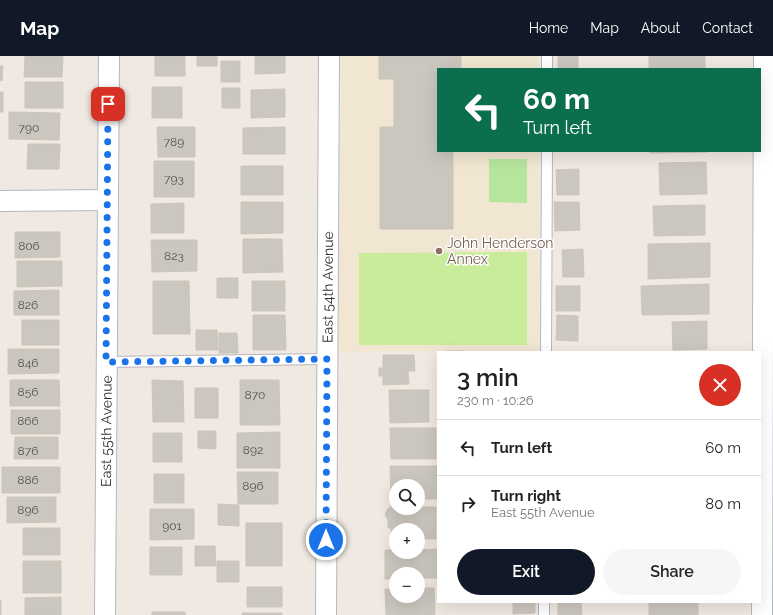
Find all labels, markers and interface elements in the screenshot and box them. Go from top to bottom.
text: Map [20,17,59,39]
text: Home [529,20,568,36]
text: Map [590,20,619,36]
text: About [641,20,680,36]
text: Contact [702,20,753,36]
text: 60 m [523,83,590,116]
icon: left [457,84,509,136]
pin [91,87,125,121]
icon: arrive [97,93,119,115]
text: Turn left [523,117,592,138]
house number: 790 [19,121,39,135]
house number: 789 [164,135,184,149]
house number: 793 [164,172,184,186]
street label: East 54th Avenue [319,231,336,343]
place label: John Henderson Annex [447,235,554,267]
house number: 806 [18,239,40,253]
marker: John Henderson Annex [434,246,444,256]
house number: 823 [164,249,184,263]
house number: 826 [18,298,38,312]
house number: 846 [18,356,38,370]
text: 3 min [457,363,519,392]
button: close [699,364,741,406]
street label: East 55th Avenue [98,375,115,487]
house number: 856 [18,385,38,399]
house number: 870 [245,388,265,402]
text: 230 m · 10:26 [457,393,534,408]
house number: 866 [17,414,39,428]
icon: left [457,437,479,459]
text: Turn left [491,439,552,457]
text: 60 m [705,439,741,457]
house number: 892 [243,443,263,457]
house number: 876 [18,444,38,458]
house number: 886 [17,473,39,487]
house number: 896 [242,479,264,493]
map controls [389,479,425,603]
button: search [389,479,425,515]
text: Turn right [491,487,561,505]
icon: right [457,493,479,515]
text: 80 m [705,495,741,513]
house number: 896 [17,503,39,517]
text: East 55th Avenue [491,505,595,520]
house number: 901 [162,519,182,533]
position arrow [305,519,347,561]
button: + [389,523,425,559]
button: Exit [457,549,595,595]
button: Share [603,549,741,595]
button: − [389,567,425,603]

